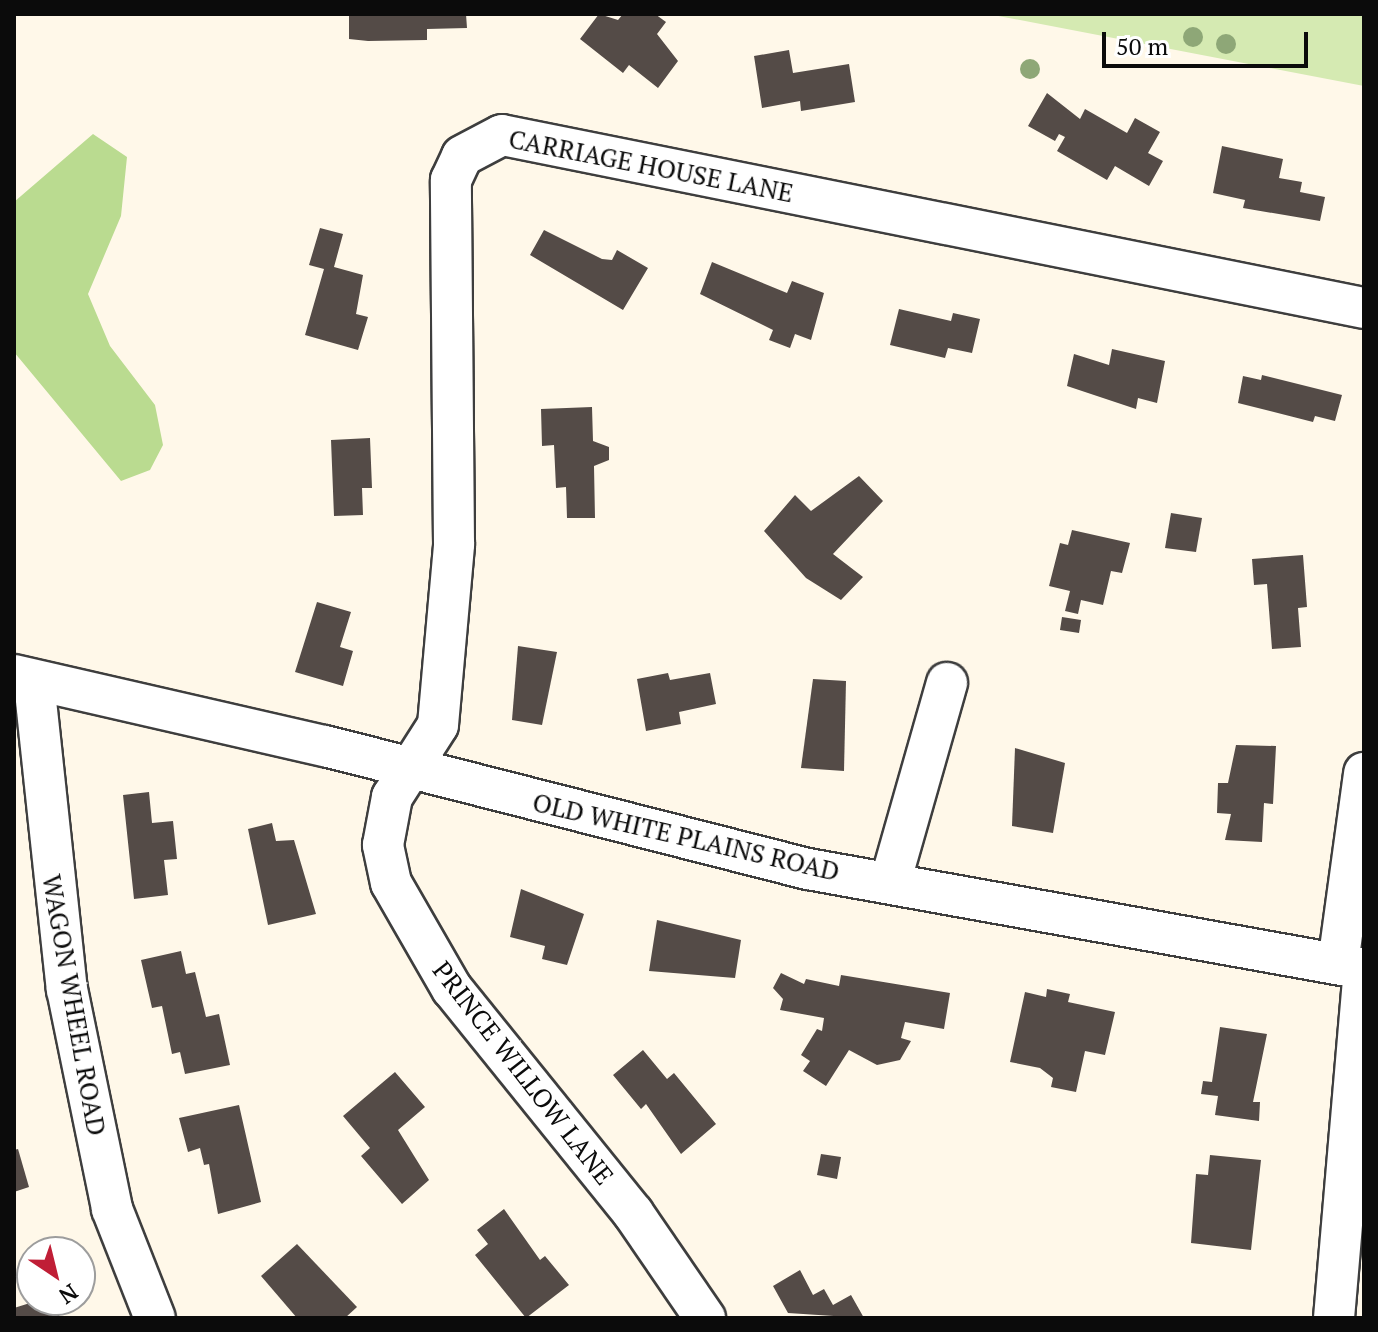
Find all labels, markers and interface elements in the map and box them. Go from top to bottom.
scale bar [1106,16,1312,66]
text: 50 m [1116,30,1168,62]
street label: CARRIAGE HOUSE LANE [506,123,796,209]
street label: OLD WHITE PLAINS ROAD [530,786,842,888]
street label: WAGON WHEEL ROAD [36,872,112,1138]
street label: PRINCE WILLOW LANE [426,955,620,1191]
north arrow [16,1236,96,1316]
text: N [54,1278,84,1311]

